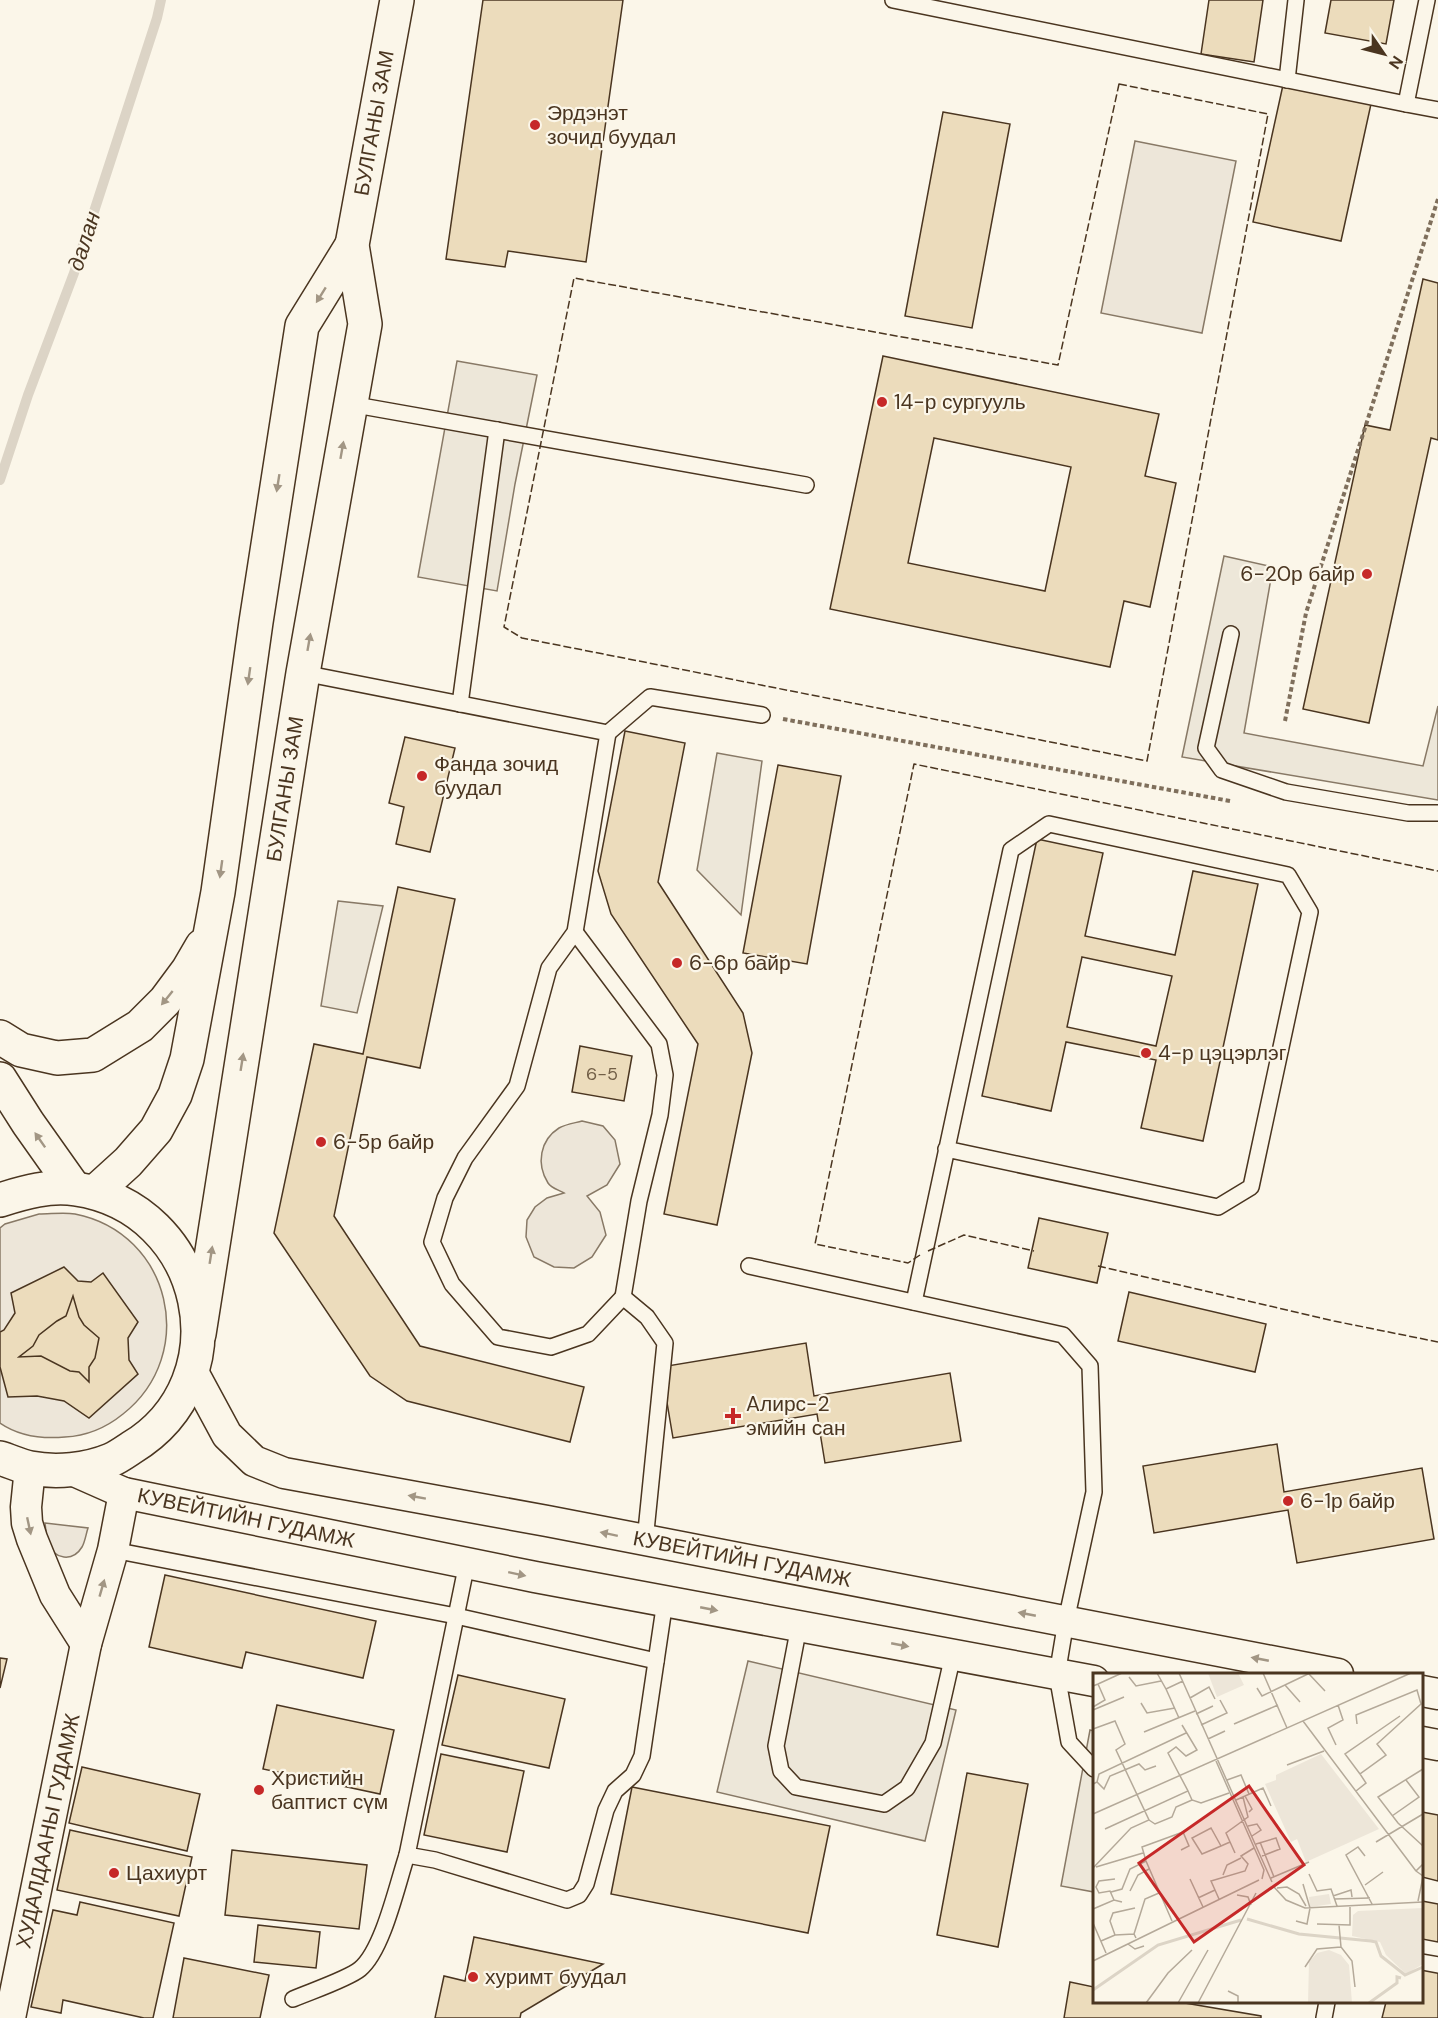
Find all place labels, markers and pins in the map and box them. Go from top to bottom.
place label: Эрдэнэт зочид буудал [547,99,676,151]
marker: Эрдэнэт зочид буудал [528,118,542,132]
place label: 14-р сургууль [894,388,1026,416]
marker: 14-р сургууль [875,395,889,409]
place label: 6-20р байр [1240,560,1355,588]
marker: 6-20р байр [1360,567,1374,581]
place label: Фанда зочид буудал [434,750,558,802]
marker: Фанда зочид буудал [415,769,429,783]
place label: 6-6р байр [689,949,791,977]
marker: 6-6р байр [670,956,684,970]
place label: 4-р цэцэрлэг [1158,1039,1287,1067]
marker: 4-р цэцэрлэг [1139,1046,1153,1060]
place label: 6-5р байр [333,1128,434,1156]
marker: 6-5р байр [314,1135,328,1149]
place label: Aлирс-2 эмийн сан [746,1390,846,1442]
marker: Aлирс-2 эмийн сан [724,1407,742,1425]
place label: 6-1р байр [1300,1487,1395,1515]
marker: 6-1р байр [1281,1494,1295,1508]
place label: Христийн баптист сүм [271,1764,388,1816]
marker: Христийн баптист сүм [252,1783,266,1797]
place label: Цахиурт [126,1859,207,1887]
marker: Цахиурт [107,1866,121,1880]
place label: хуримт буудал [485,1963,627,1991]
marker: хуримт буудал [466,1970,480,1984]

